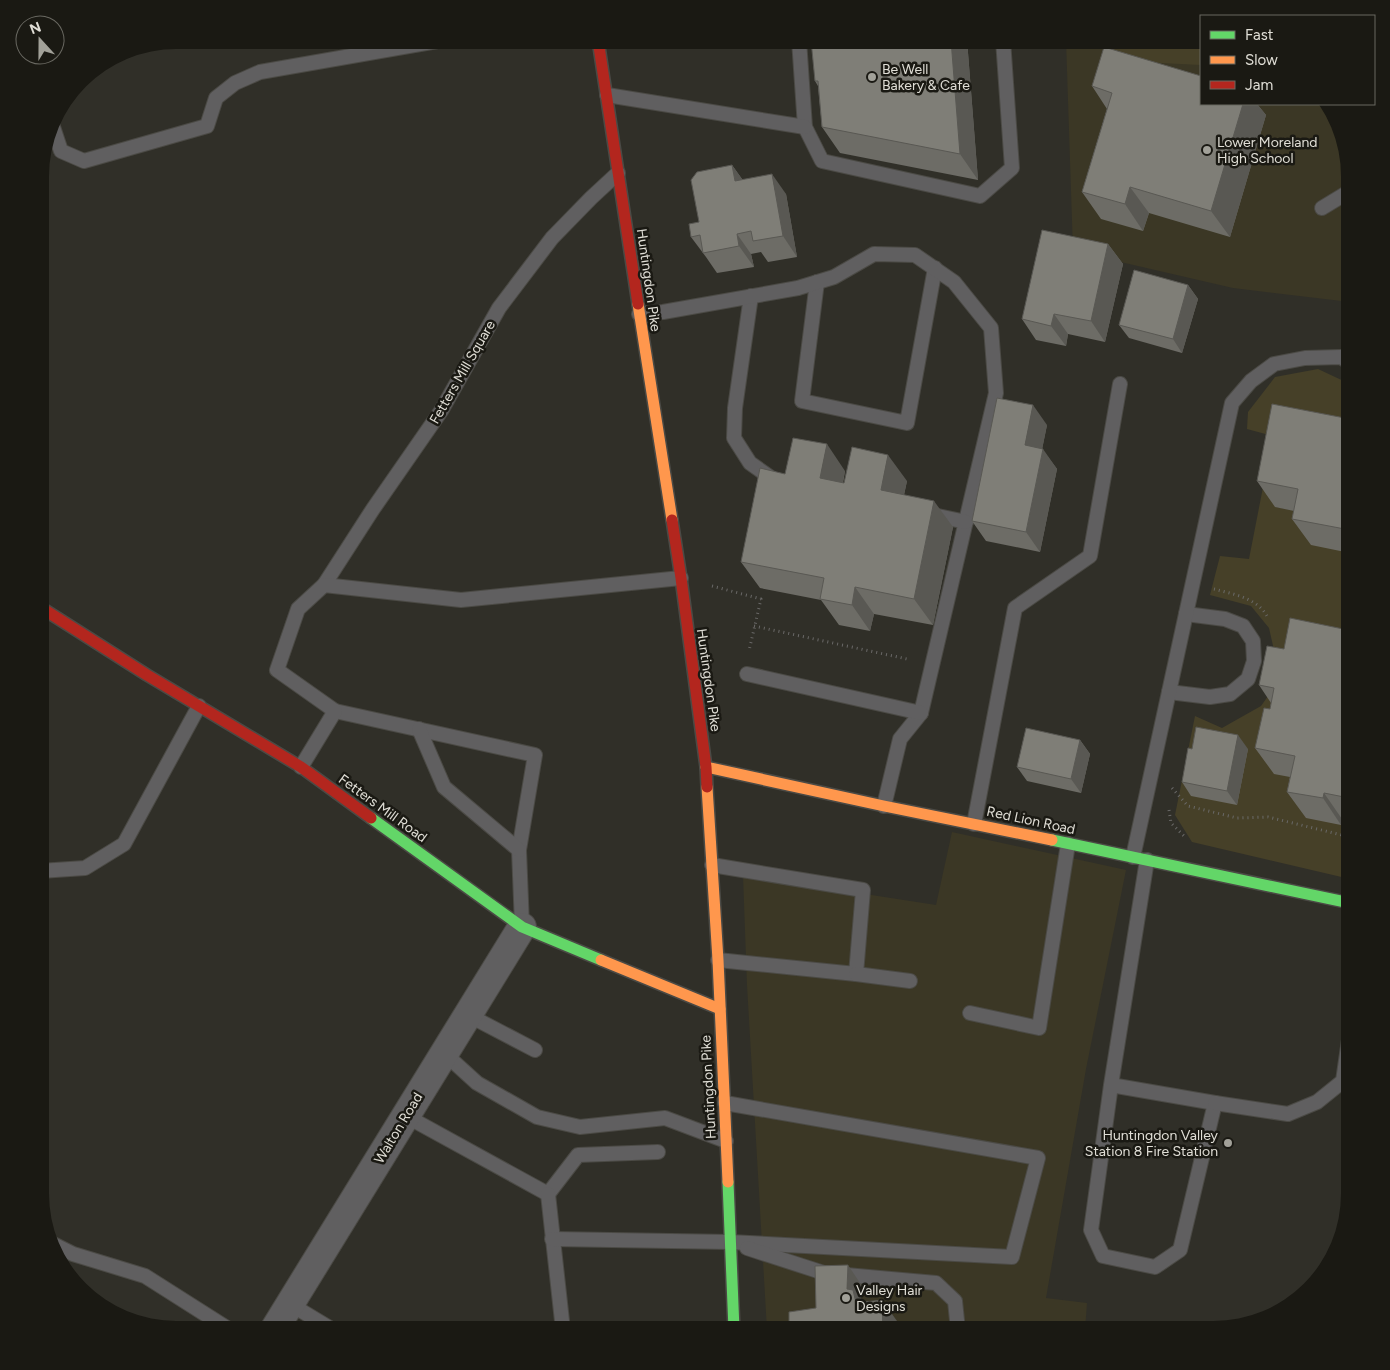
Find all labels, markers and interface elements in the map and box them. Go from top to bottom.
north arrow [15,15,65,65]
legend [1200,15,1375,105]
text: N [27,18,44,38]
text: Fast [1245,26,1274,44]
text: Slow [1245,51,1278,69]
place label: Be Well Bakery & Cafe [882,61,970,94]
marker: Be Well Bakery & Cafe [866,71,878,83]
text: Jam [1245,76,1273,94]
place label: Lower Moreland High School [1217,134,1317,167]
marker: Lower Moreland High School [1201,144,1213,156]
street label: Huntingdon Pike [633,227,664,333]
street label: Fetters Mill Square [426,317,499,427]
street label: Huntingdon Pike [693,627,724,733]
street label: Fetters Mill Road [335,771,430,846]
street label: Red Lion Road [985,803,1077,838]
street label: Huntingdon Pike [697,1034,720,1139]
street label: Walton Road [371,1090,426,1167]
place label: Huntingdon Valley Station 8 Fire Station [1085,1127,1219,1160]
marker: Huntingdon Valley Station 8 Fire Station [1222,1137,1234,1149]
place label: Valley Hair Designs [856,1282,923,1315]
marker: Valley Hair Designs [840,1292,852,1304]

